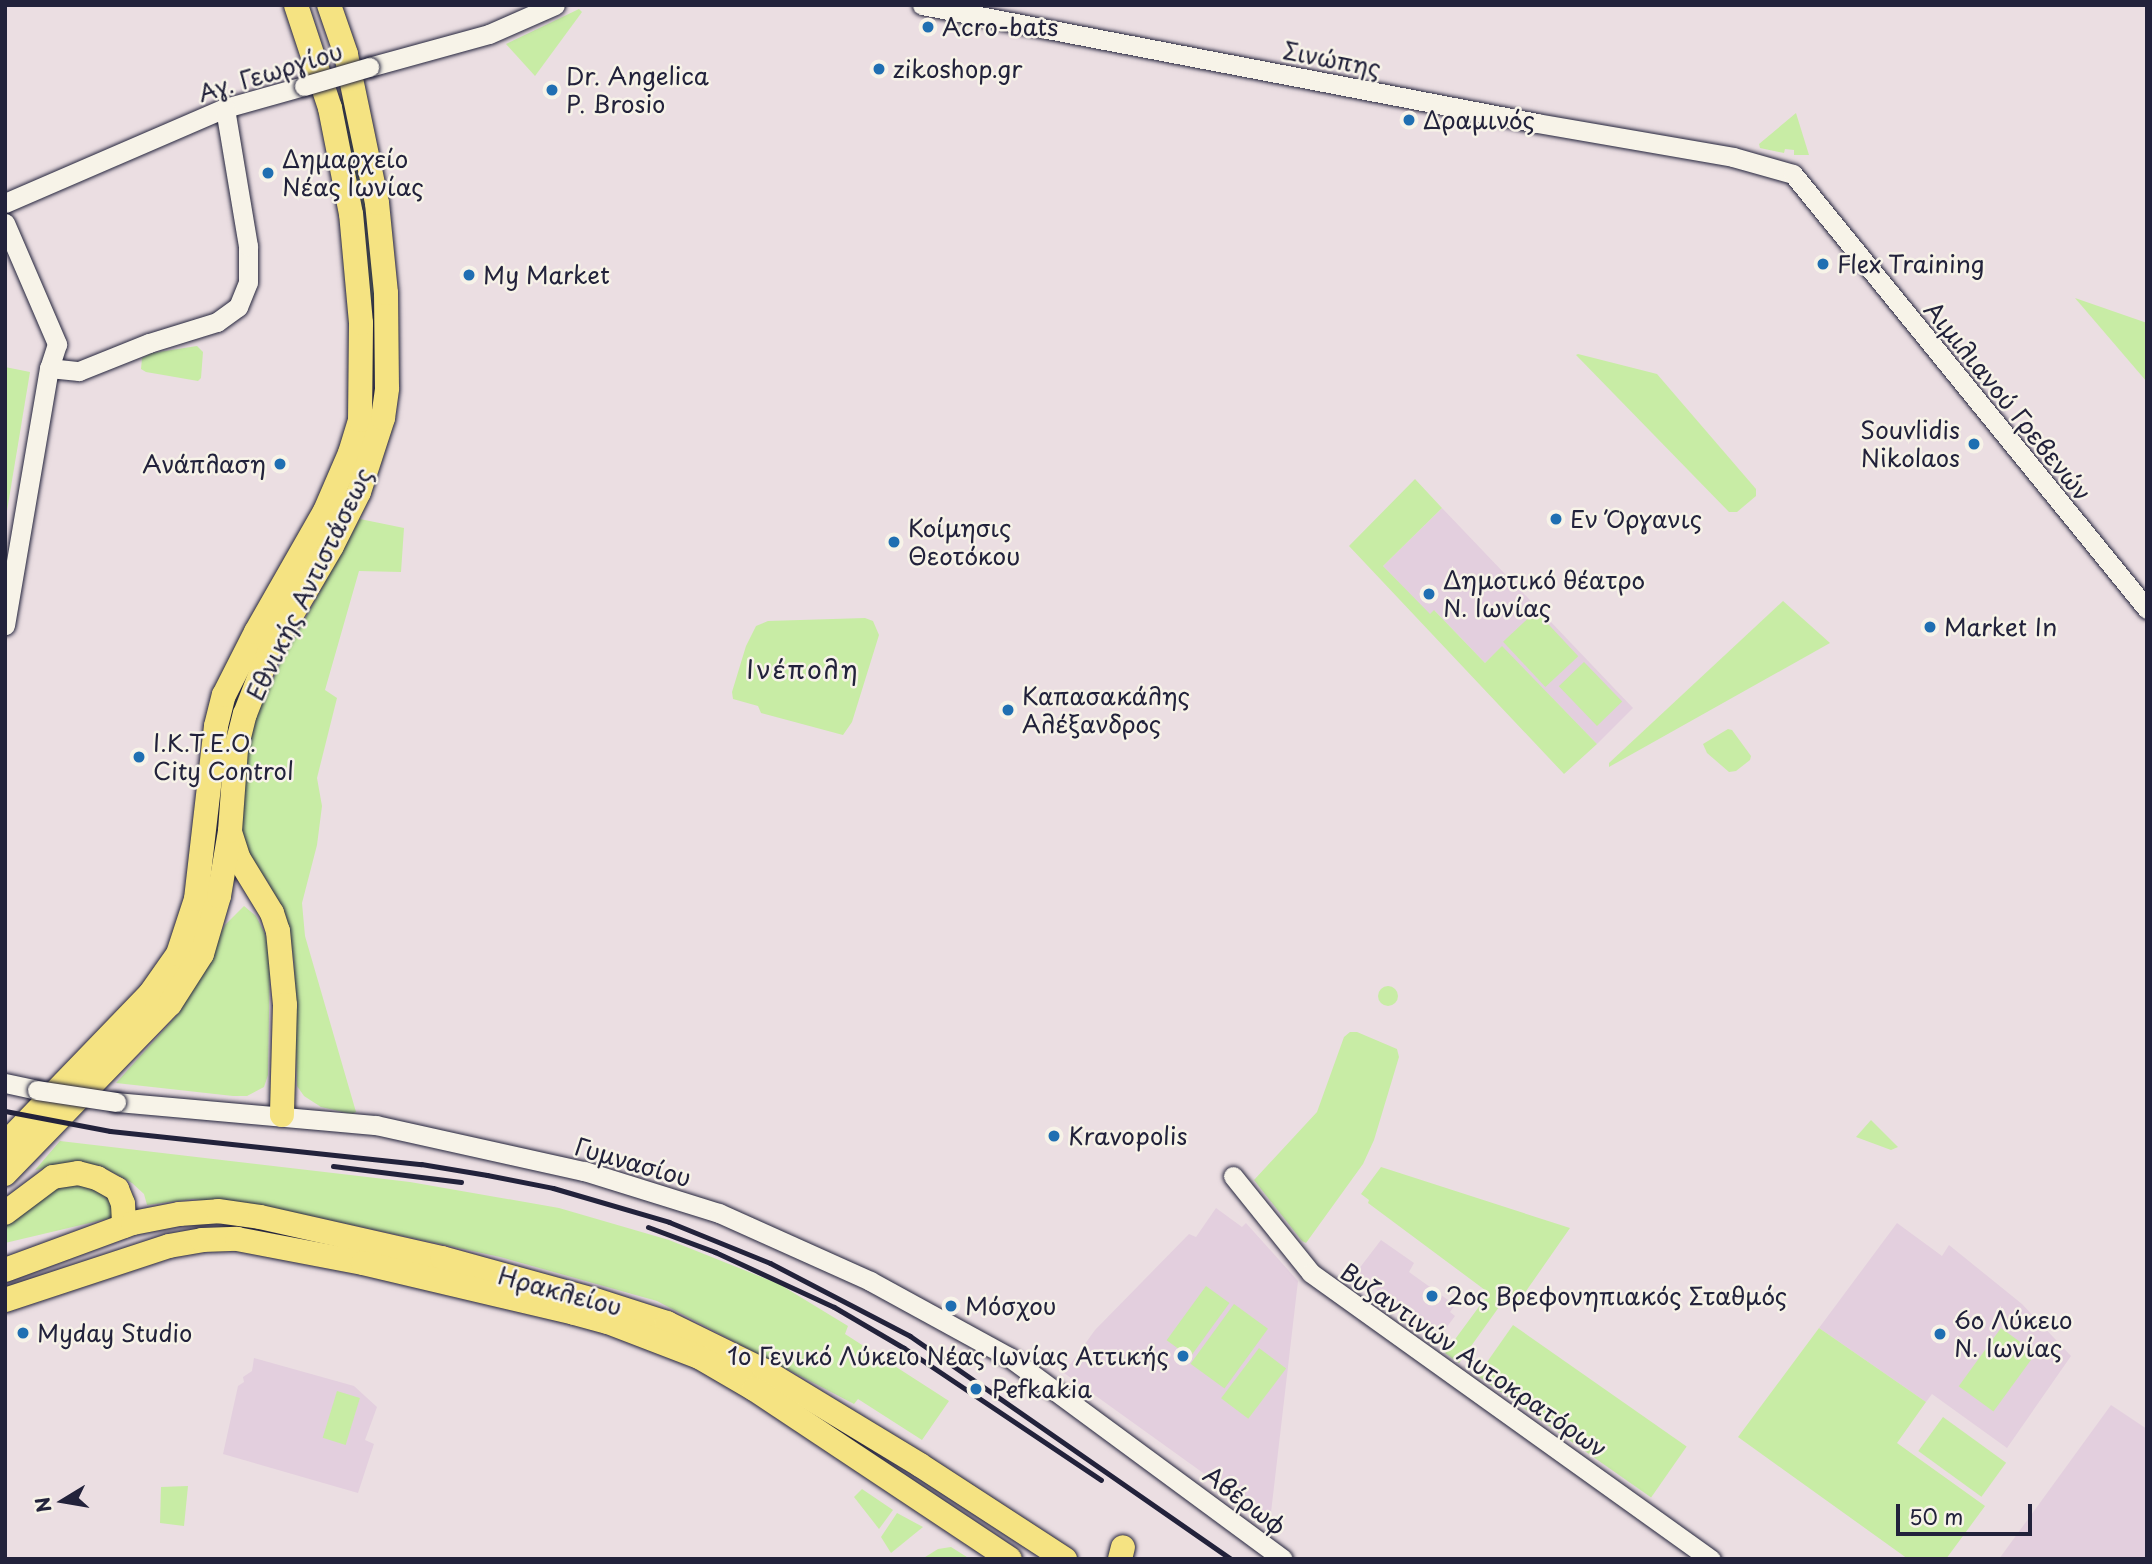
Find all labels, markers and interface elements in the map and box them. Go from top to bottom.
place label: Acro-bats [942,13,1058,41]
marker: Acro-bats [920,19,936,35]
street label: Σινώπης [1281,35,1383,83]
street label: Αγ. Γεωργίου [194,36,346,108]
place label: zikoshop.gr [893,55,1022,83]
marker: zikoshop.gr [871,61,887,77]
place label: Dr. Angelica P. Brosio [566,62,710,118]
marker: Dr. Angelica P. Brosio [544,82,560,98]
place label: Δραμινός [1423,106,1535,134]
marker: Δραμινός [1401,112,1417,128]
place label: Δημαρχείο Νέας Ιωνίας [282,145,425,201]
marker: Δημαρχείο Νέας Ιωνίας [260,165,276,181]
place label: Flex Training [1837,250,1988,278]
marker: Flex Training [1815,256,1831,272]
place label: My Market [483,261,611,289]
marker: My Market [461,267,477,283]
street label: Αιμιλιανού Γρεβενών [1919,295,2097,507]
place label: Souvlidis Nikolaos [1860,416,1960,472]
marker: Souvlidis Nikolaos [1966,436,1982,452]
place label: Ανάπλαση [142,450,266,478]
marker: Ανάπλαση [272,456,288,472]
street label: Εθνικής Αντιστάσεως [240,463,378,705]
place label: Εν Όργανις [1570,505,1702,533]
marker: Εν Όργανις [1548,511,1564,527]
place label: Κοίμησις Θεοτόκου [908,514,1020,570]
marker: Κοίμησις Θεοτόκου [886,534,902,550]
place label: Δημοτικό θέατρο Ν. Ιωνίας [1443,566,1646,622]
marker: Δημοτικό θέατρο Ν. Ιωνίας [1421,586,1437,602]
place label: Market In [1944,613,2058,641]
marker: Market In [1922,619,1938,635]
district label: Ινέπολη [747,653,859,685]
place label: Καπασακάλης Αλέξανδρος [1022,682,1190,738]
marker: Καπασακάλης Αλέξανδρος [1000,702,1016,718]
place label: I.Κ.Τ.Ε.Ο. City Control [153,729,296,785]
marker: I.Κ.Τ.Ε.Ο. City Control [131,749,147,765]
place label: Kravopolis [1068,1122,1187,1150]
marker: Kravopolis [1046,1128,1062,1144]
street label: Γυμνασίου [571,1132,695,1192]
street label: Βυζαντινών Αυτοκρατόρων [1335,1257,1613,1463]
street label: Ηρακλείου [495,1261,625,1321]
place label: 2ος Βρεφονηπιακός Σταθμός [1446,1282,1788,1310]
marker: 2ος Βρεφονηπιακός Σταθμός [1424,1288,1440,1304]
place label: Μόσχου [965,1292,1056,1320]
marker: Μόσχου [943,1298,959,1314]
place label: 6ο Λύκειο Ν. Ιωνίας [1954,1306,2074,1362]
place label: Myday Studio [37,1319,195,1347]
marker: Myday Studio [15,1325,31,1341]
marker: 6ο Λύκειο Ν. Ιωνίας [1932,1326,1948,1342]
place label: 1ο Γενικό Λύκειο Νέας Ιωνίας Αττικής [722,1342,1169,1370]
marker: 1ο Γενικό Λύκειο Νέας Ιωνίας Αττικής [1175,1348,1191,1364]
place label: Pefkakia [992,1375,1092,1403]
marker: Pefkakia [966,1379,986,1399]
street label: Αβέρωφ [1198,1460,1292,1540]
north arrow [28,1466,98,1536]
scale bar [1900,1490,2036,1534]
text: N [27,1495,58,1515]
text: 50 m [1909,1500,1963,1532]

